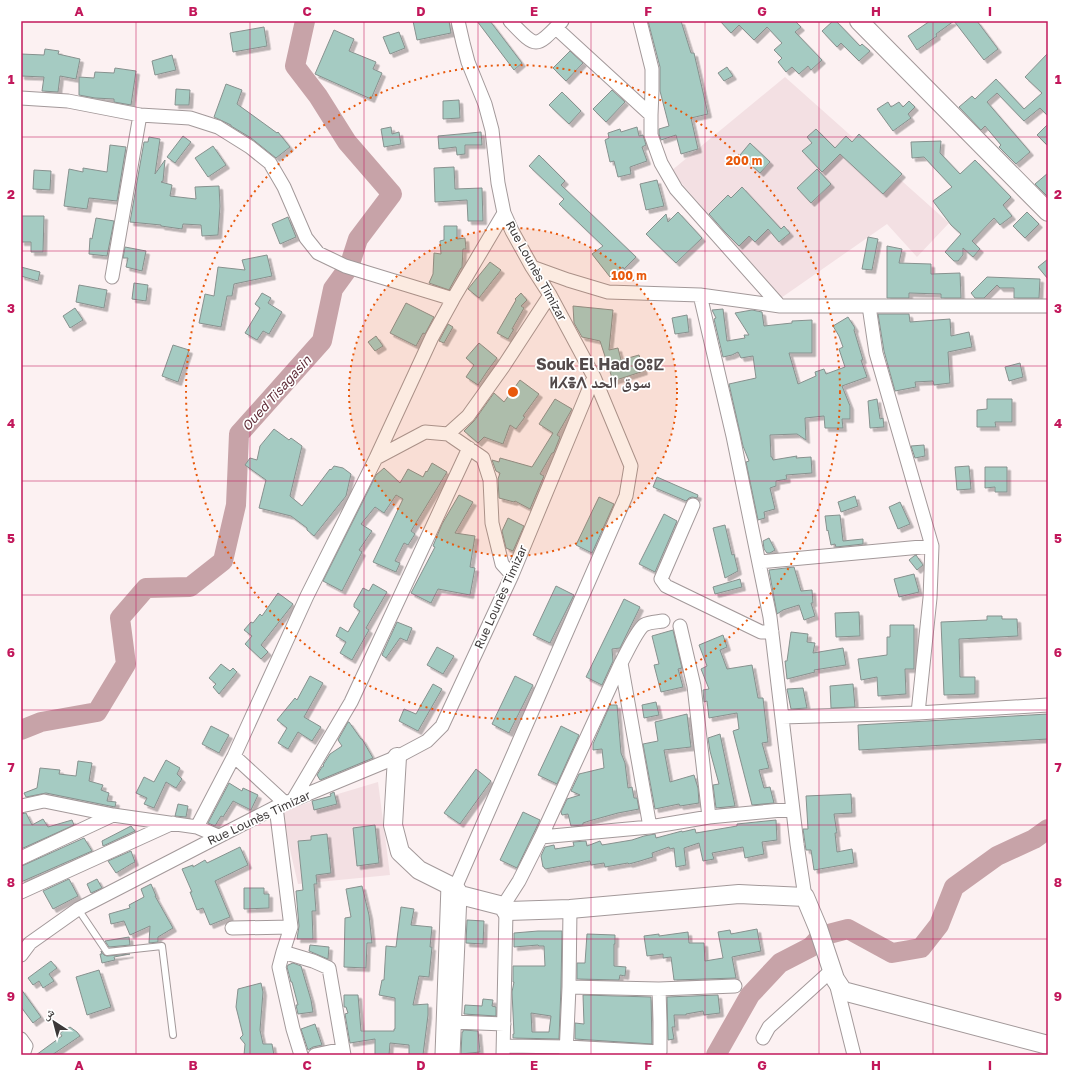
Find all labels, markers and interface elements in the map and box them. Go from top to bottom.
text: A [74,3,84,19]
text: B [188,3,198,19]
text: C [302,3,312,19]
text: D [416,3,426,19]
text: E [530,3,538,19]
text: F [644,3,652,19]
text: G [757,3,767,19]
text: H [871,3,881,19]
text: I [988,3,992,19]
text: 1 [8,71,15,87]
text: 1 [1055,71,1062,87]
text: 200 m [726,153,762,168]
text: 2 [7,186,15,202]
text: 2 [1054,186,1062,202]
street label: Rue Lounès Timizar [503,218,570,324]
text: 100 m [611,268,647,283]
text: 3 [7,300,15,316]
text: 3 [1054,300,1062,316]
water label: Oued Tisagasin [238,351,315,434]
district label: Souk El Had ⵙⵓⵇ ⵍⵃⴻⴷ سوق الحد [536,354,664,392]
centre of rings [506,385,520,399]
text: 4 [7,415,15,431]
text: 4 [1054,415,1062,431]
text: 5 [7,530,15,546]
text: 5 [1054,530,1062,546]
street label: Rue Lounès Timizar [471,542,530,651]
text: 6 [7,644,15,660]
text: 6 [1054,644,1062,660]
text: 7 [7,759,15,775]
text: 7 [1054,759,1062,775]
street label: Rue Lounès Timizar [205,787,313,848]
text: 8 [7,874,15,890]
text: 8 [1054,874,1062,890]
text: 9 [7,988,15,1004]
text: 9 [1054,988,1062,1004]
north arrow [34,1002,74,1042]
text: ش [39,1005,58,1024]
text: A [74,1057,84,1073]
text: B [188,1057,198,1073]
text: C [302,1057,312,1073]
text: D [416,1057,426,1073]
text: E [530,1057,538,1073]
text: F [644,1057,652,1073]
text: G [757,1057,767,1073]
text: H [871,1057,881,1073]
text: I [988,1057,992,1073]

